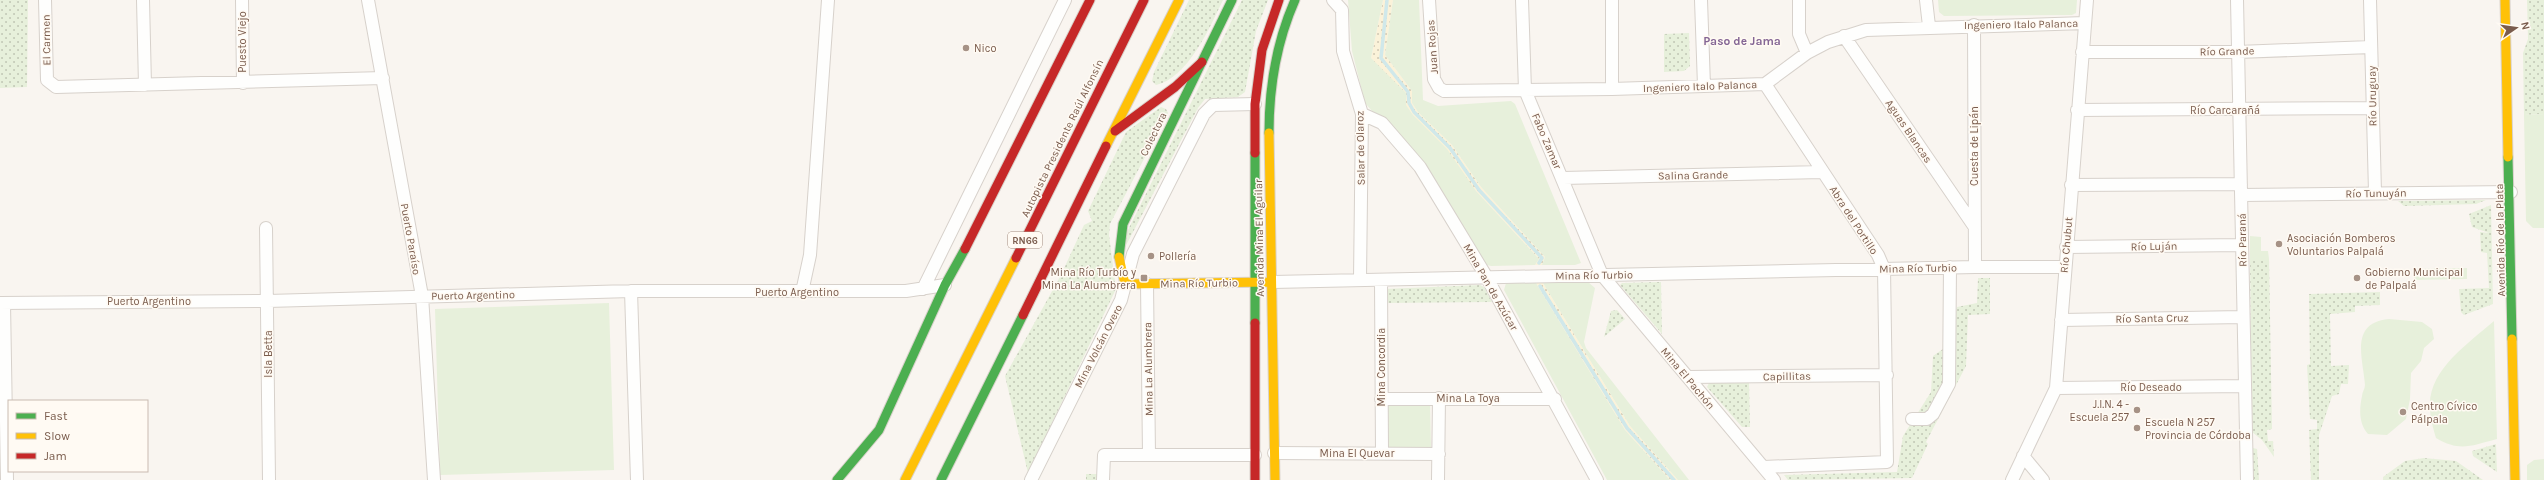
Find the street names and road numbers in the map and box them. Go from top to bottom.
street label: Puesto Viejo [236,11,249,73]
street label: El Carmen [40,14,53,66]
street label: Ingeniero Italo Palanca [1964,17,2078,32]
street label: Juan Rojas [1424,19,1441,75]
street label: Río Grande [2200,45,2255,58]
street label: Autopista Presidente Raúl Alfonsín [1018,57,1106,219]
street label: Río Uruguay [2365,66,2380,126]
street label: Ingeniero Italo Palanca [1643,78,1757,95]
street label: Aguas Blancas [1883,97,1935,166]
street label: Río Carcarañá [2190,104,2260,117]
street label: Cuesta de Lipán [1968,106,1981,186]
street label: Colectora [1137,110,1170,158]
street label: Salar de Olaroz [1353,111,1368,185]
street label: Fabo Zamar [1529,111,1564,171]
street label: Salina Grande [1658,168,1729,183]
street label: Avenida Mina El Aguilar [1252,179,1267,297]
street label: Avenida Río de la Plata [2493,183,2508,297]
street label: Abra del Portillo [1827,184,1881,257]
street label: Río Tunuyán [2345,186,2407,201]
street label: Puerto Paraíso [398,202,423,276]
street label: Río Paraná [2236,213,2249,267]
street label: Río Chubut [2058,217,2075,274]
road number: RN66 [1008,232,1042,248]
street label: Río Luján [2131,240,2177,253]
street label: Mina Pan de Azúcar [1460,242,1521,333]
street label: Mina Río Turbio [1879,261,1957,276]
street label: Mina Río Turbio [1555,268,1633,283]
street label: Mina Río Turbio [1160,276,1238,291]
street label: Puerto Argentino [755,286,839,299]
street label: Puerto Argentino [431,288,515,303]
street label: Puerto Argentino [107,295,191,308]
street label: Mina Volcán Overo [1072,302,1125,390]
street label: Río Santa Cruz [2115,311,2189,326]
street label: Mina La Alumbrera [1141,322,1156,416]
street label: Mina Concordia [1375,328,1388,406]
street label: Isla Betta [262,330,275,378]
street label: Mina El Pachón [1658,345,1717,412]
street label: Capillitas [1763,370,1811,383]
street label: Río Deseado [2120,381,2182,394]
street label: Mina La Toya [1436,392,1500,405]
street label: Mina El Quevar [1320,447,1394,460]

